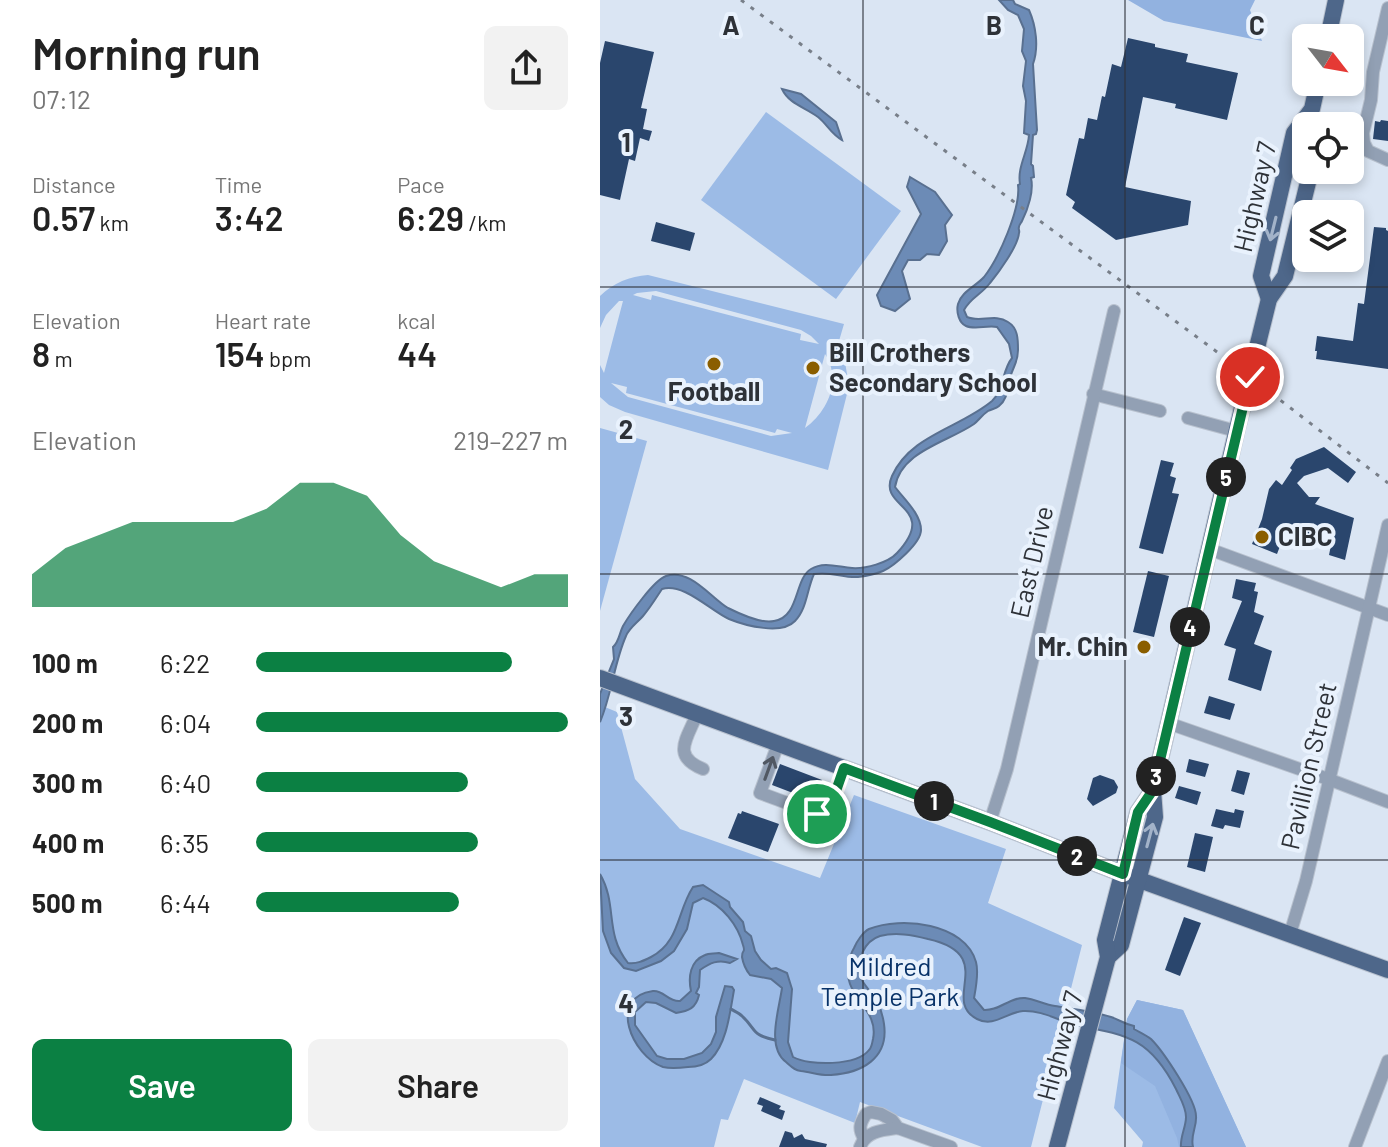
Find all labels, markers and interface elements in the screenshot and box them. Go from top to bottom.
text: A [722,9,740,40]
text: B [986,9,1002,40]
text: C [1249,9,1265,40]
north arrow [1292,24,1364,96]
map controls [1292,24,1364,272]
text: Morning run [32,26,261,79]
button: share [484,26,568,110]
text: 07:12 [32,83,91,114]
button: locate [1292,112,1364,184]
text: 1 [621,126,631,157]
street label: Highway 7 [1226,138,1281,255]
text: Distance [32,171,116,197]
text: Time [215,171,262,197]
text: Pace [397,171,445,197]
text: 0.57 [32,197,95,238]
text: 3:42 [215,197,283,238]
text: 6:29 [397,197,464,238]
button: layers [1292,200,1364,272]
text: km [95,209,129,235]
text: /km [464,209,506,235]
one-way arrow [1264,215,1279,241]
text: Elevation [32,307,121,333]
text: Heart rate [215,307,311,333]
text: kcal [397,307,436,333]
text: 8 [32,333,50,374]
text: 154 [215,333,265,374]
text: 44 [397,333,437,374]
place label: Bill Crothers Secondary School [829,336,1037,397]
pin [1216,343,1284,411]
text: m [50,345,73,371]
text: bpm [265,345,311,371]
marker: Football [705,355,723,373]
icon: check [1228,355,1272,399]
marker: Bill Crothers Secondary School [804,359,822,377]
place label: Football [668,375,760,406]
text: 2 [619,413,633,444]
text: Elevation [32,424,137,455]
text: 219–227 m [453,424,568,455]
pin: 5 [1206,457,1246,497]
text: 5 [1220,464,1232,490]
street label: East Drive [1003,503,1058,621]
place label: CIBC [1278,520,1333,551]
marker: CIBC [1253,528,1271,546]
pin: 4 [1170,607,1210,647]
text: 4 [1183,614,1197,640]
place label: Mr. Chin [1037,630,1128,661]
marker: Mr. Chin [1135,638,1153,656]
text: 100 m [32,647,98,678]
text: 6:22 [160,647,210,678]
street label: Pavillion Street [1273,679,1342,852]
text: 3 [619,700,633,731]
text: 200 m [32,707,103,738]
text: 6:04 [160,707,211,738]
one-way arrow [763,756,777,781]
pin: 3 [1136,756,1176,796]
text: 3 [1150,763,1162,789]
text: 300 m [32,767,103,798]
text: 6:40 [160,767,211,798]
pin [783,780,851,848]
pin: 1 [914,781,954,821]
text: 1 [930,788,938,814]
icon: arrive [795,792,839,836]
one-way arrow [1144,823,1159,849]
text: 400 m [32,827,104,858]
text: 6:35 [160,827,209,858]
pin: 2 [1057,836,1097,876]
text: 2 [1071,843,1083,869]
text: 500 m [32,887,103,918]
text: 6:44 [160,887,211,918]
park label: Mildred Temple Park [821,950,959,1011]
text: 4 [618,987,634,1018]
street label: Highway 7 [1029,987,1088,1104]
button: Save [32,1039,292,1131]
button: Share [308,1039,568,1131]

